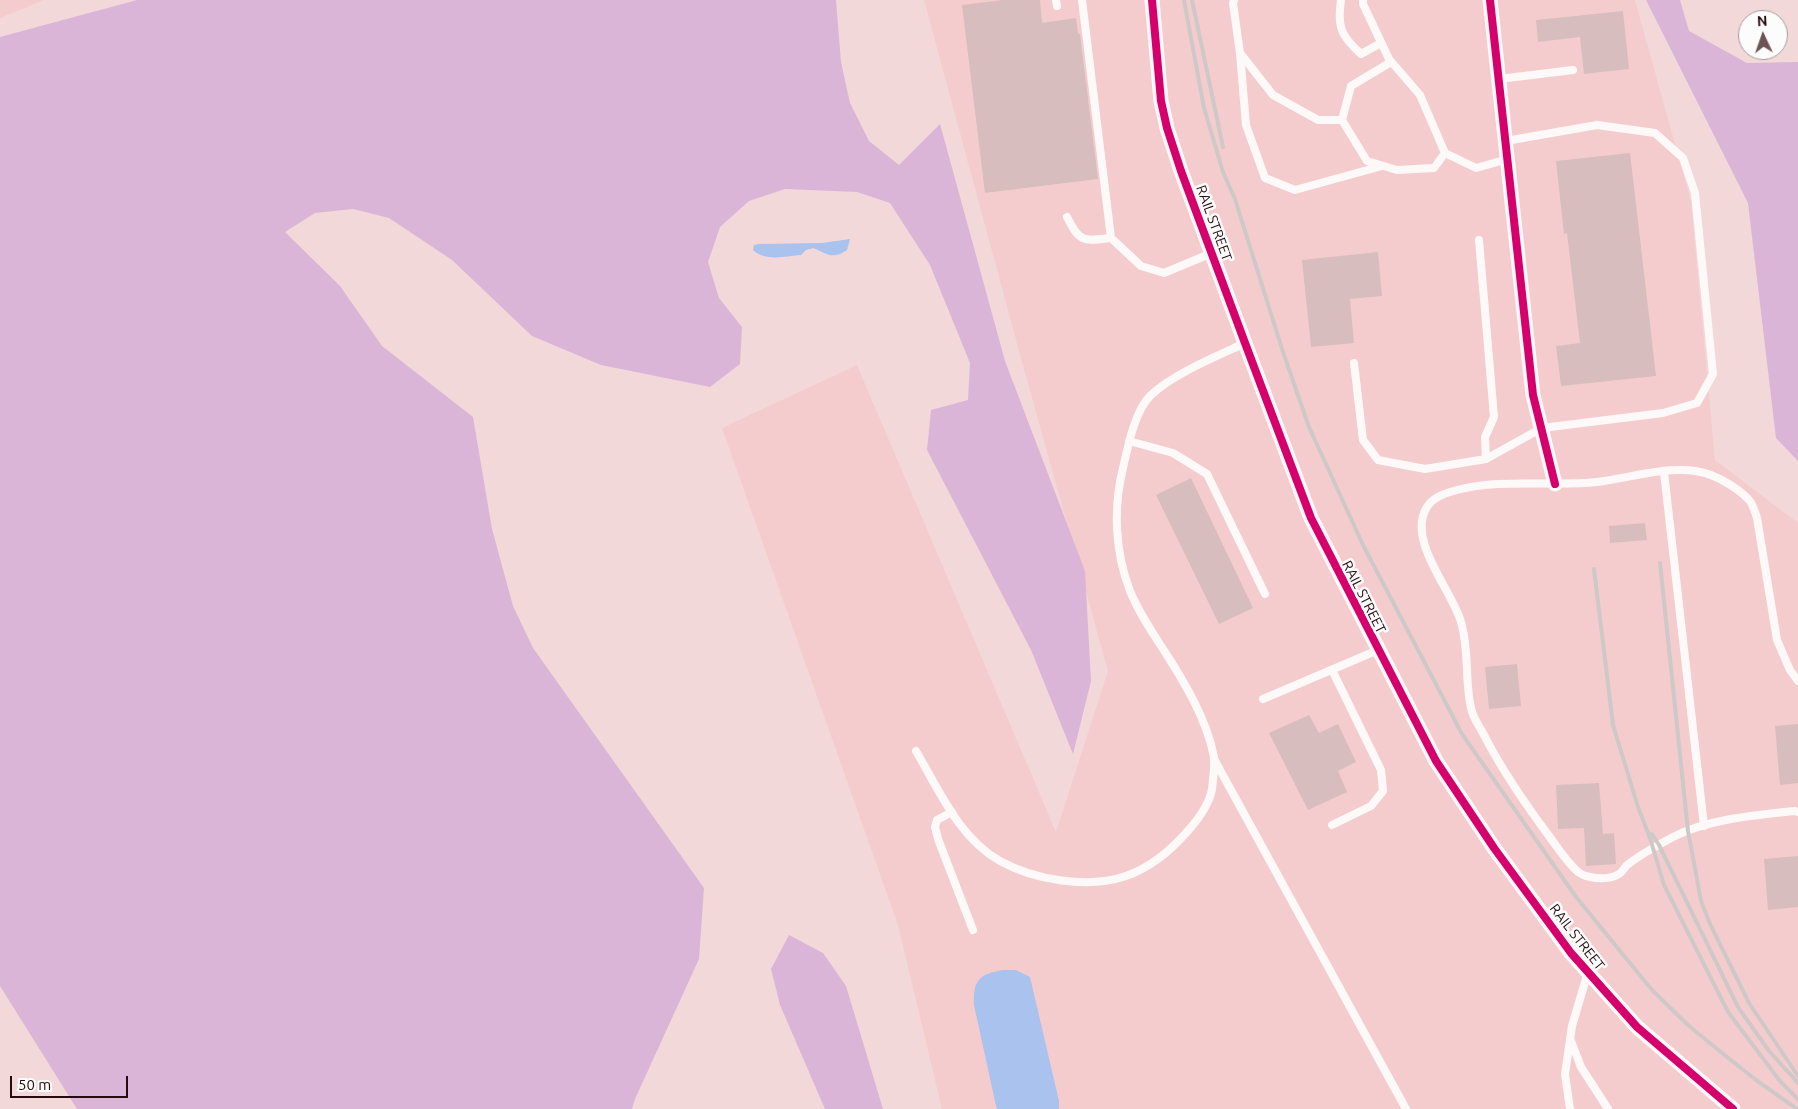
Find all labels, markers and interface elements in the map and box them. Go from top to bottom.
north arrow [1738,10,1788,60]
text: N [1757,13,1768,29]
street label: RAIL STREET [1193,183,1235,263]
street label: RAIL STREET [1338,558,1390,636]
street label: RAIL STREET [1546,901,1608,973]
scale bar [12,1066,130,1098]
text: 50 m [18,1076,51,1093]

